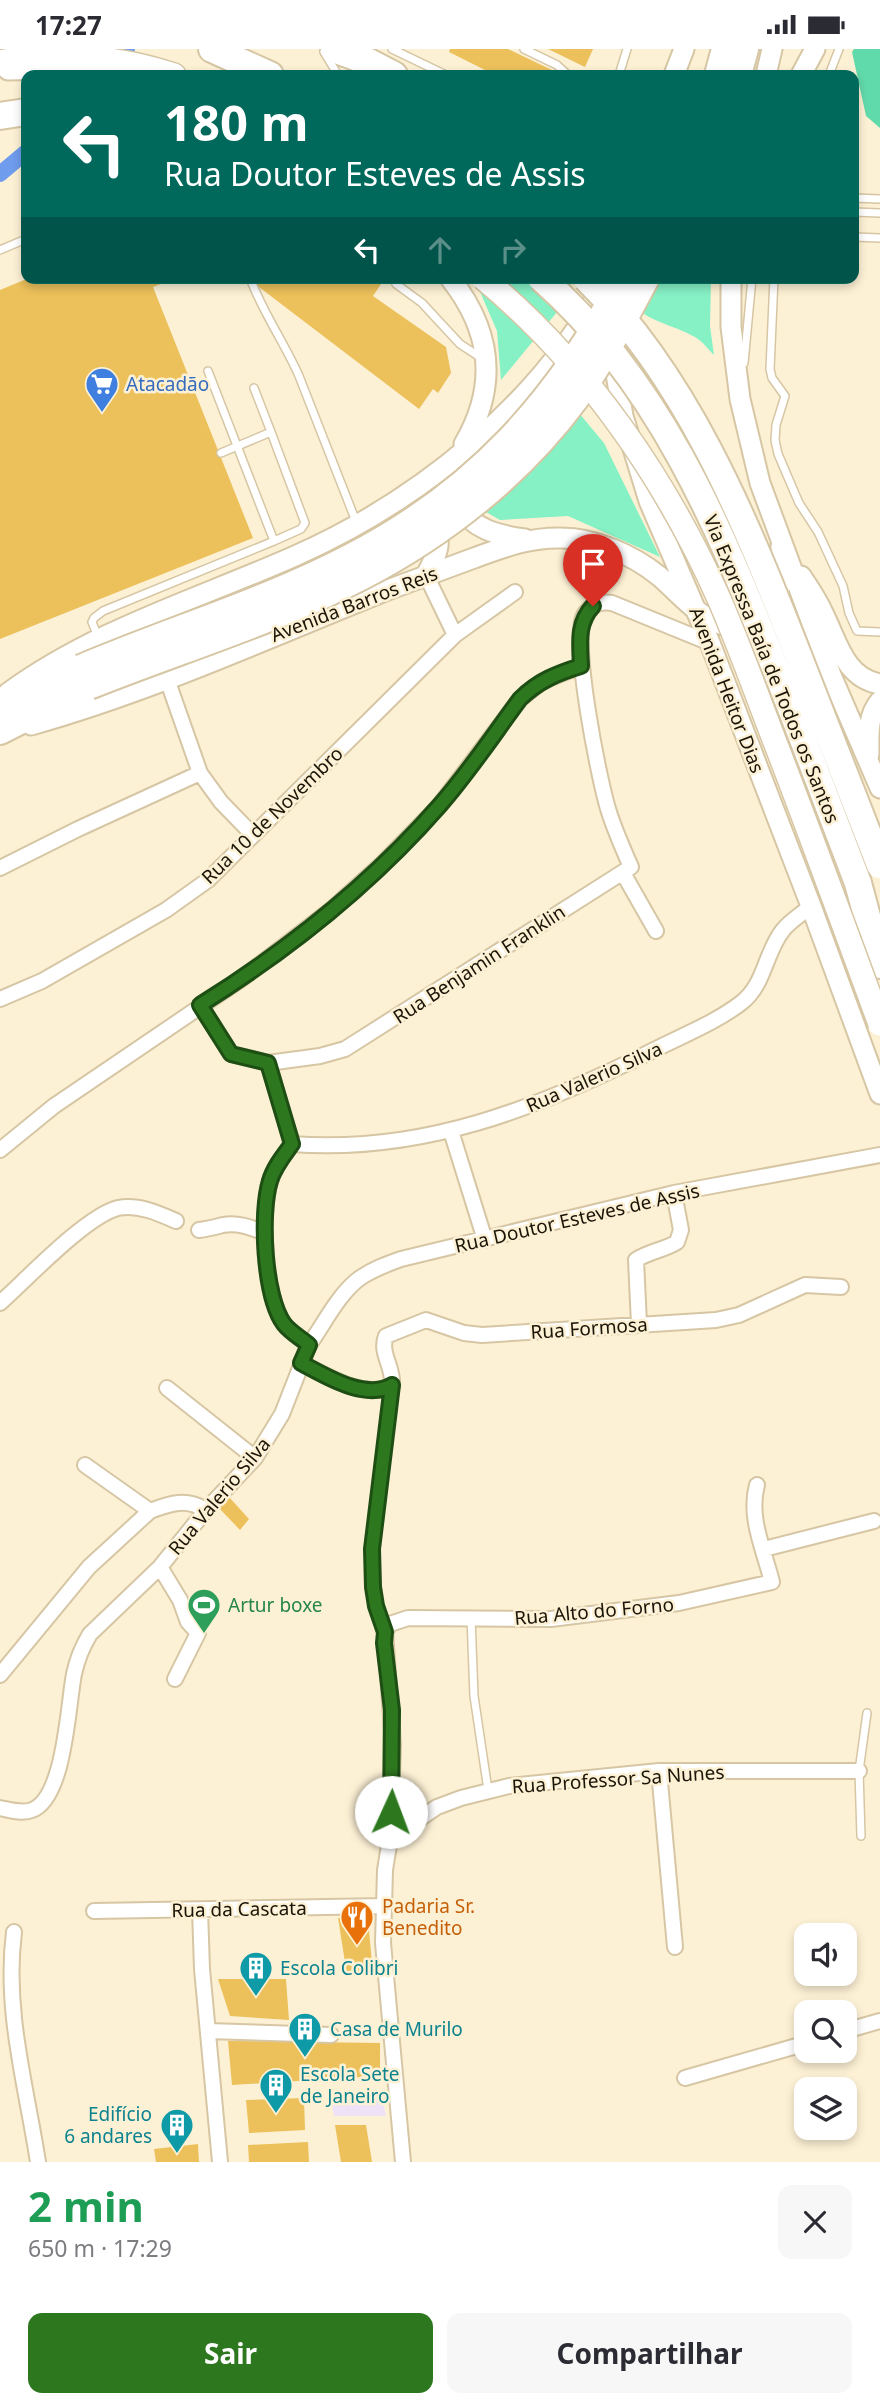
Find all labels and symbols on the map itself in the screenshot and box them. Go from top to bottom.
supermarket icon: Atacadão [83,365,121,414]
place label: Atacadão [126,371,209,397]
street label: Via Expressa Baía de Todos os Santos [698,511,846,827]
pin [563,534,623,606]
street label: Avenida Barros Reis [267,560,441,648]
street label: Avenida Heitor Dias [683,603,771,777]
street label: Rua 10 de Novembro [196,741,348,889]
street label: Rua Benjamin Franklin [388,899,570,1029]
street label: Rua Valerio Silva [522,1035,666,1119]
street label: Rua Doutor Esteves de Assis [452,1177,702,1259]
street label: Rua Formosa [530,1311,648,1345]
street label: Rua Valerio Silva [162,1432,276,1560]
sports icon: Artur boxe [185,1586,223,1635]
street label: Rua Alto do Forno [513,1591,675,1631]
place label: Artur boxe [228,1592,323,1618]
street label: Rua Professor Sa Nunes [511,1759,725,1799]
position arrow [354,1775,428,1849]
place label: Padaria Sr. Benedito [382,1893,475,1941]
street label: Rua da Cascata [171,1895,307,1923]
restaurant icon: Padaria Sr. Benedito [338,1898,376,1947]
building icon: Escola Colibri [237,1949,275,1998]
place label: Escola Colibri [280,1955,399,1981]
building icon: Casa de Murilo [286,2010,324,2059]
place label: Casa de Murilo [330,2016,463,2042]
place label: Escola Sete de Janeiro [300,2061,400,2109]
building icon: Escola Sete de Janeiro [257,2066,295,2115]
place label: Edifício 6 andares [64,2101,152,2149]
building icon: Edifício 6 andares [158,2106,196,2155]

